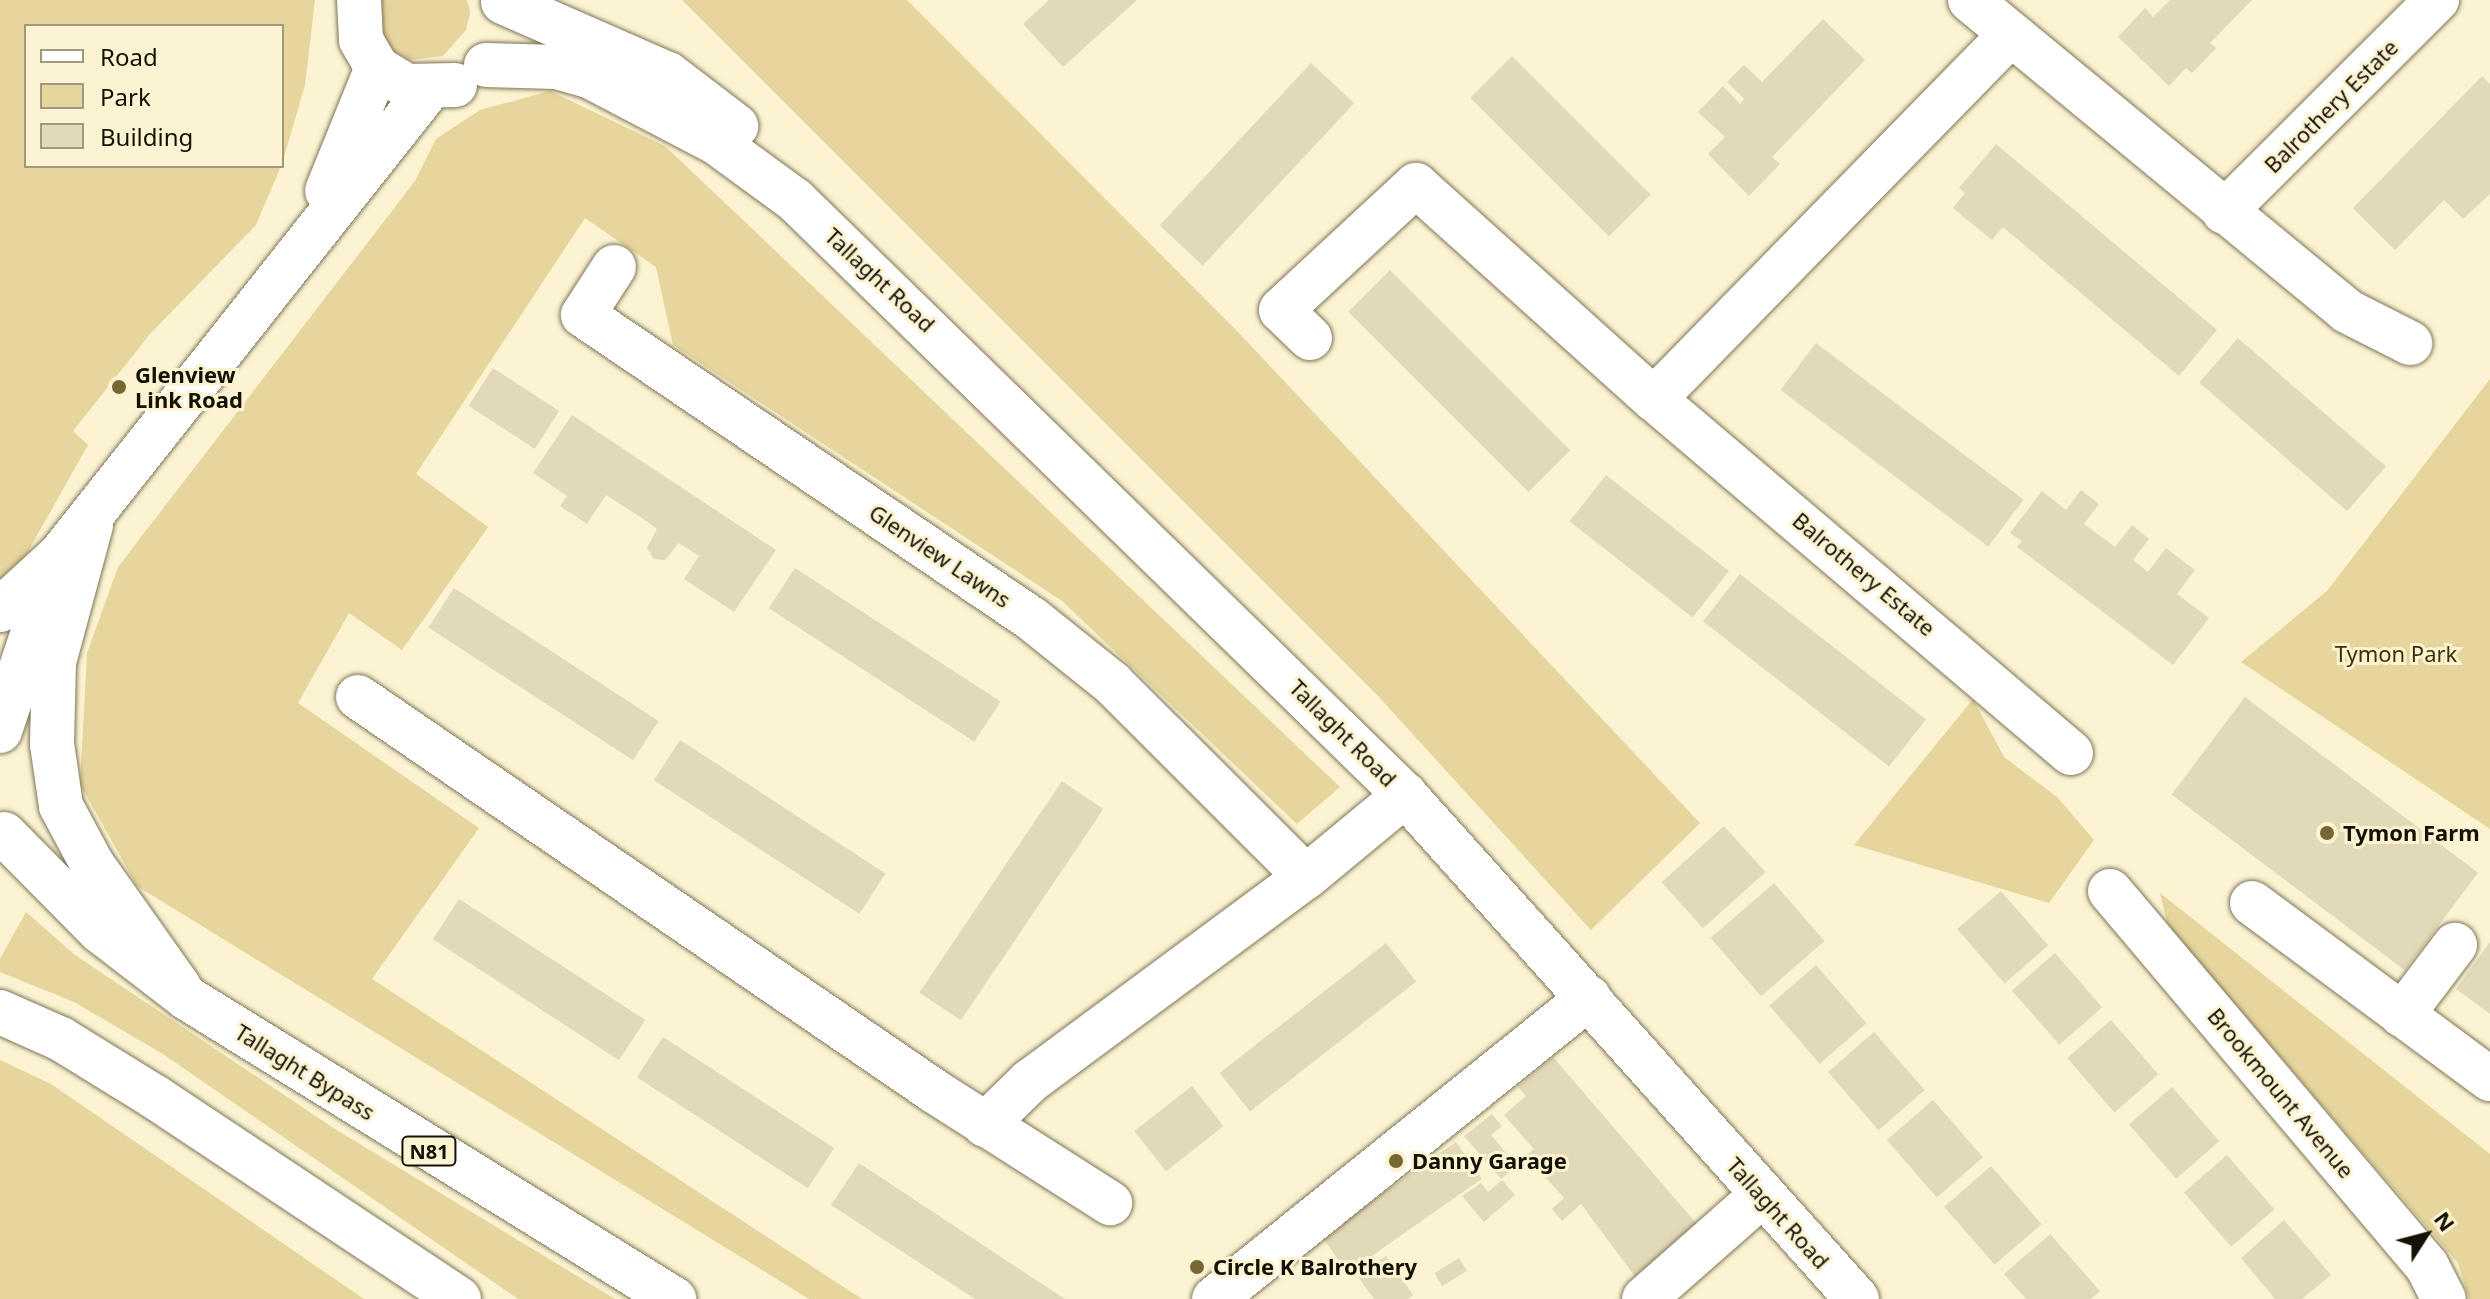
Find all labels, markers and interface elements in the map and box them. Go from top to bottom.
legend [24,24,284,168]
street label: Balrothery Estate [2259,34,2403,178]
text: Road [100,40,158,73]
text: Park [100,80,151,113]
text: Building [100,120,193,153]
street label: Tallaght Road [820,223,940,337]
place label: Glenview Link Road [135,361,243,412]
marker: Glenview Link Road [110,378,128,396]
street label: Glenview Lawns [864,499,1016,613]
street label: Balrothery Estate [1787,507,1941,641]
park label: Tymon Park [2335,641,2457,667]
street label: Tallaght Road [1284,674,1402,792]
place label: Tymon Farm [2343,820,2480,846]
marker: Tymon Farm [2318,824,2336,842]
street label: Brookmount Avenue [2202,1003,2360,1183]
street label: Tallaght Bypass [230,1018,380,1126]
road number: N81 [401,1135,457,1167]
place label: Danny Garage [1412,1148,1567,1174]
marker: Danny Garage [1387,1152,1405,1170]
street label: Tallaght Road [1721,1152,1835,1274]
north arrow [2386,1195,2466,1275]
text: N [2428,1205,2463,1237]
place label: Circle K Balrothery [1213,1254,1417,1280]
marker: Circle K Balrothery [1188,1258,1206,1276]

